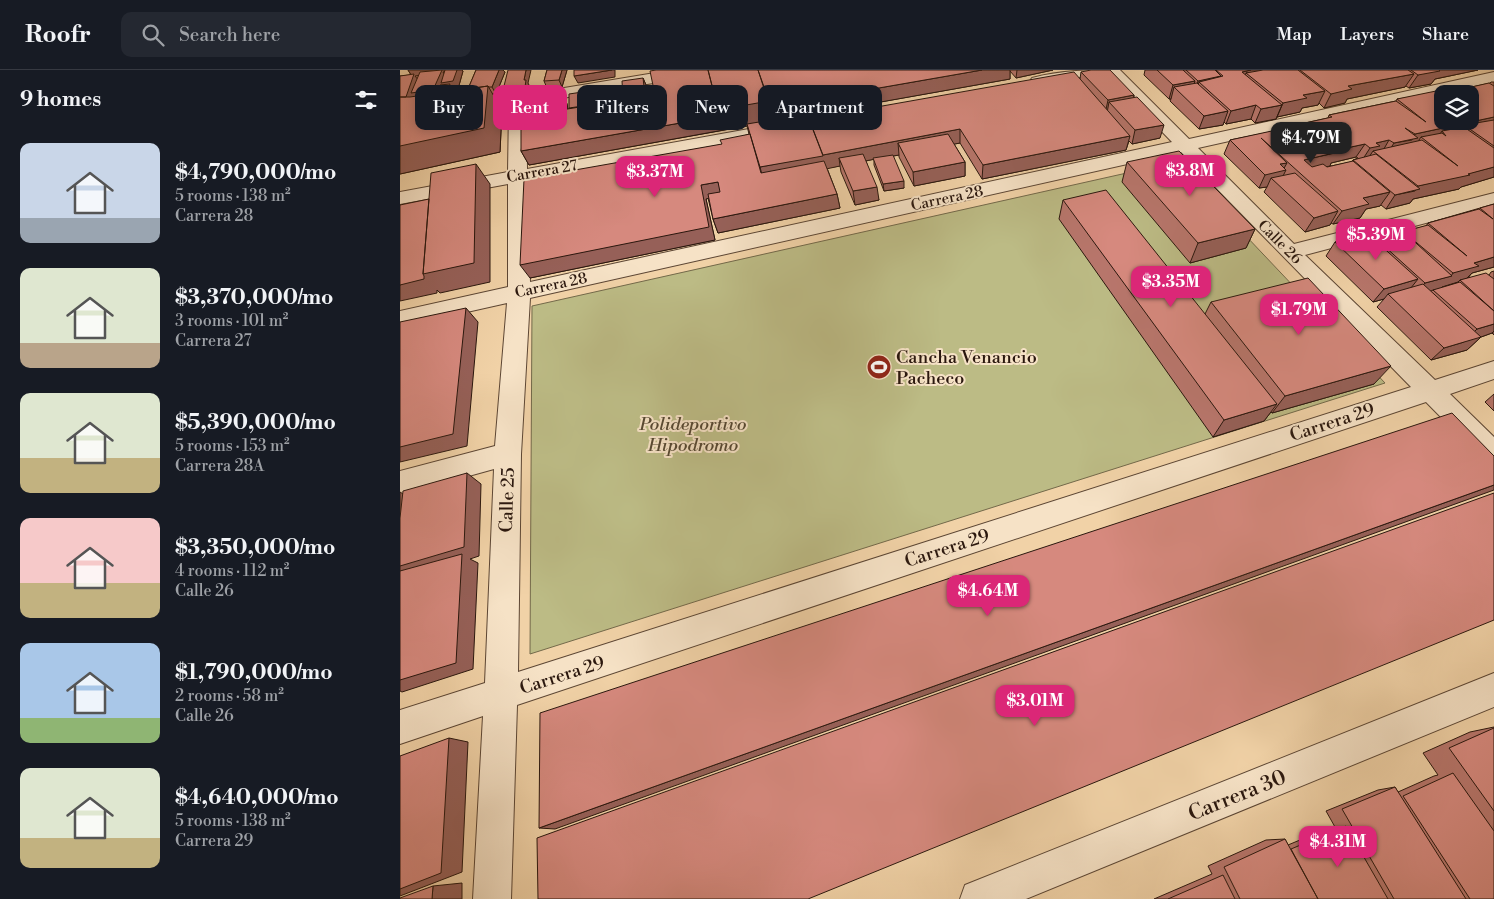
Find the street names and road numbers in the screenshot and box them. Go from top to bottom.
street label: Carrera 27 [505,156,580,187]
street label: Carrera 28 [909,182,985,215]
street label: Calle 26 [1253,216,1306,269]
street label: Carrera 28 [513,269,589,302]
street label: Carrera 29 [1287,398,1378,447]
street label: Calle 25 [495,467,520,533]
street label: Carrera 29 [902,524,993,573]
street label: Carrera 29 [517,651,608,700]
street label: Carrera 30 [1185,764,1290,827]

